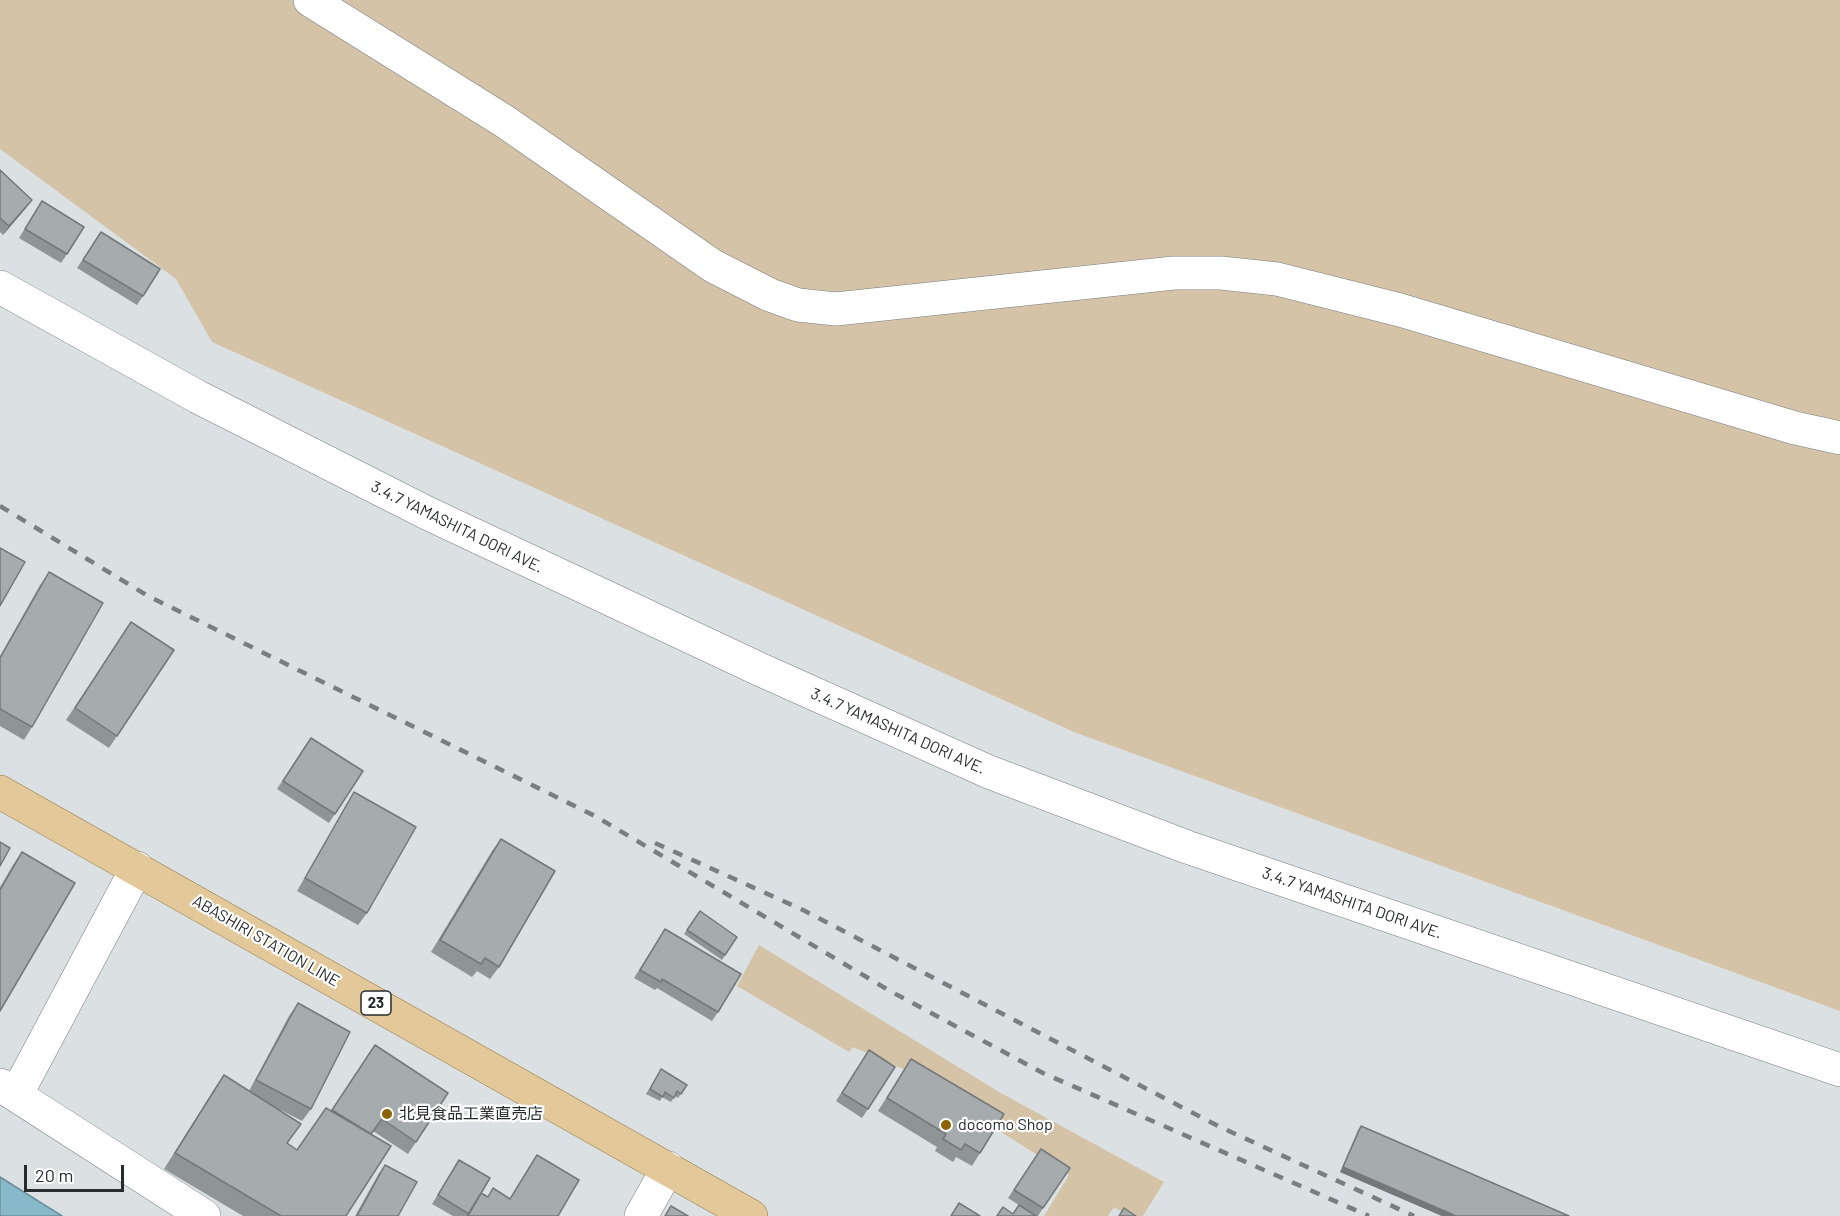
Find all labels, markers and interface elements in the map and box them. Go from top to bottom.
street label: 3.4.7 YAMASHITA DORI AVE. [368,477,546,577]
street label: 3.4.7 YAMASHITA DORI AVE. [808,684,988,778]
street label: 3.4.7 YAMASHITA DORI AVE. [1259,863,1445,943]
street label: ABASHIRI STATION LINE [189,891,343,991]
road number: 23 [361,991,391,1015]
place label: 北見食品工業直売店 [399,1104,543,1124]
marker: 北見食品工業直売店 [380,1107,394,1121]
place label: docomo Shop [958,1115,1053,1135]
marker: docomo Shop [939,1118,953,1132]
scale bar [27,1153,128,1191]
text: 20 m [35,1164,73,1186]

